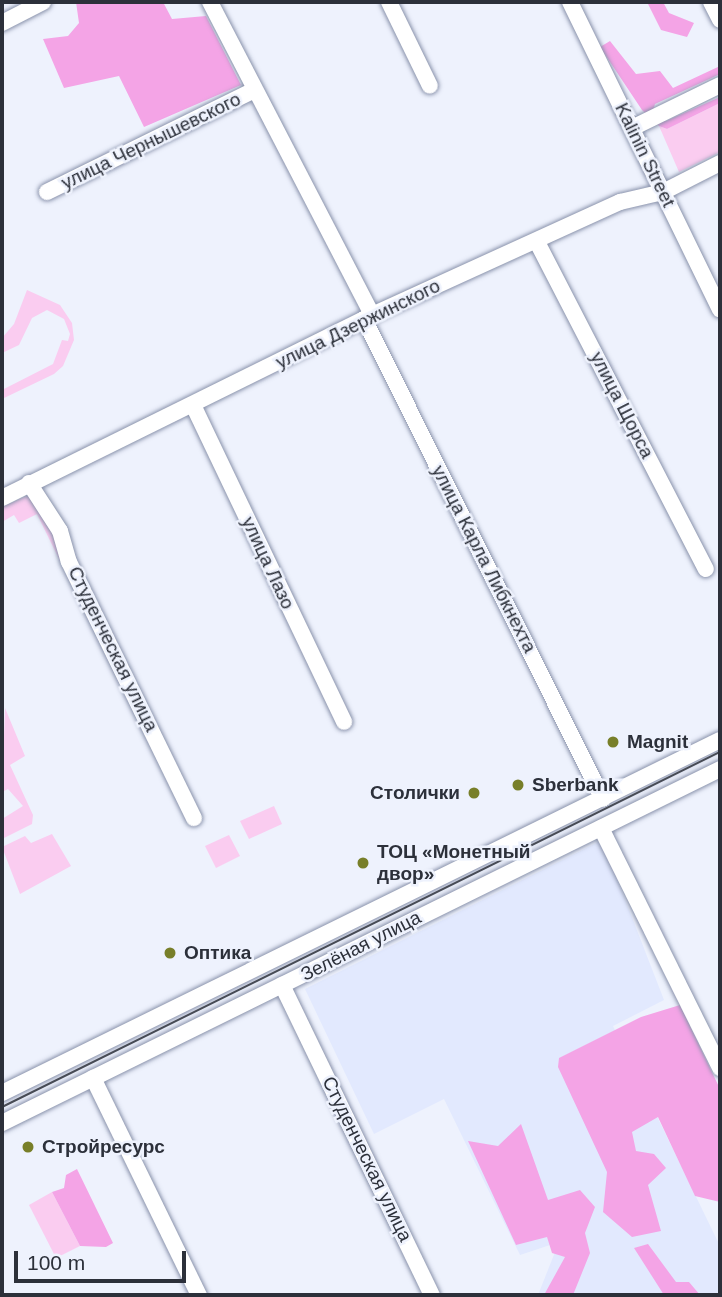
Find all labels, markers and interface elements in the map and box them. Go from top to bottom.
street label: улица Чернышевского [58,88,244,194]
street label: Kalinin Street [610,99,680,211]
street label: улица Дзержинского [272,274,444,374]
street label: улица Щорса [585,348,659,462]
street label: улица Карла Либкнехта [427,461,541,657]
street label: улица Лазо [237,513,299,613]
street label: Студенческая улица [63,563,163,735]
place label: Magnit [627,731,688,753]
marker: Magnit [605,734,621,750]
place label: Sberbank [532,774,619,796]
marker: Sberbank [510,777,526,793]
place label: Столички [370,782,460,804]
marker: Столички [466,785,482,801]
place label: ТОЦ «Монетный двор» [377,841,531,885]
marker: ТОЦ «Монетный двор» [355,855,371,871]
street label: Зелёная улица [297,906,425,986]
place label: Оптика [184,942,251,964]
marker: Оптика [162,945,178,961]
street label: Студенческая улица [317,1073,417,1245]
place label: Стройресурс [42,1136,165,1158]
marker: Стройресурс [20,1139,36,1155]
scale bar [18,1238,189,1282]
text: 100 m [27,1251,85,1274]

